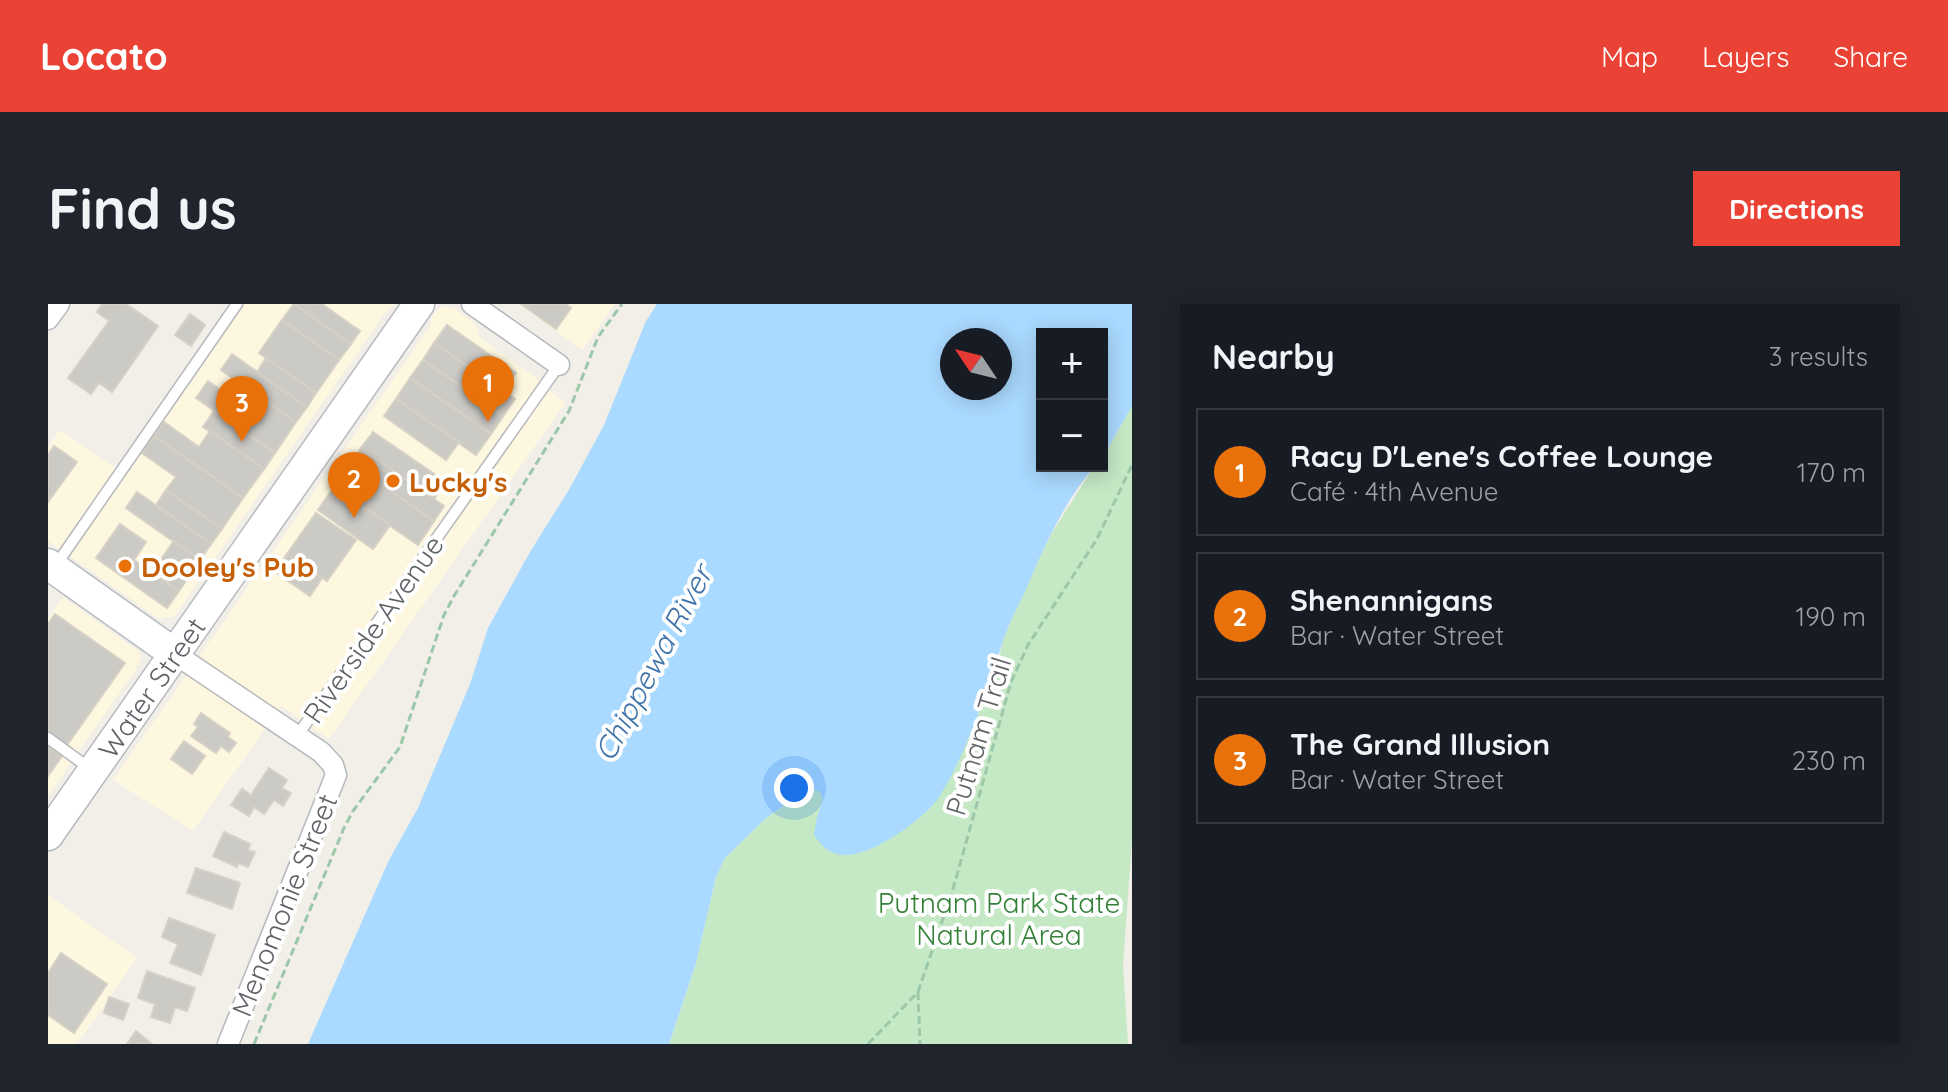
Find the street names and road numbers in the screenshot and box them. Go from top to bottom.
street label: Riverside Avenue [295,528,451,730]
street label: Water Street [90,610,212,765]
street label: Putnam Trail [937,653,1019,819]
street label: Menomonie Street [223,789,345,1021]

